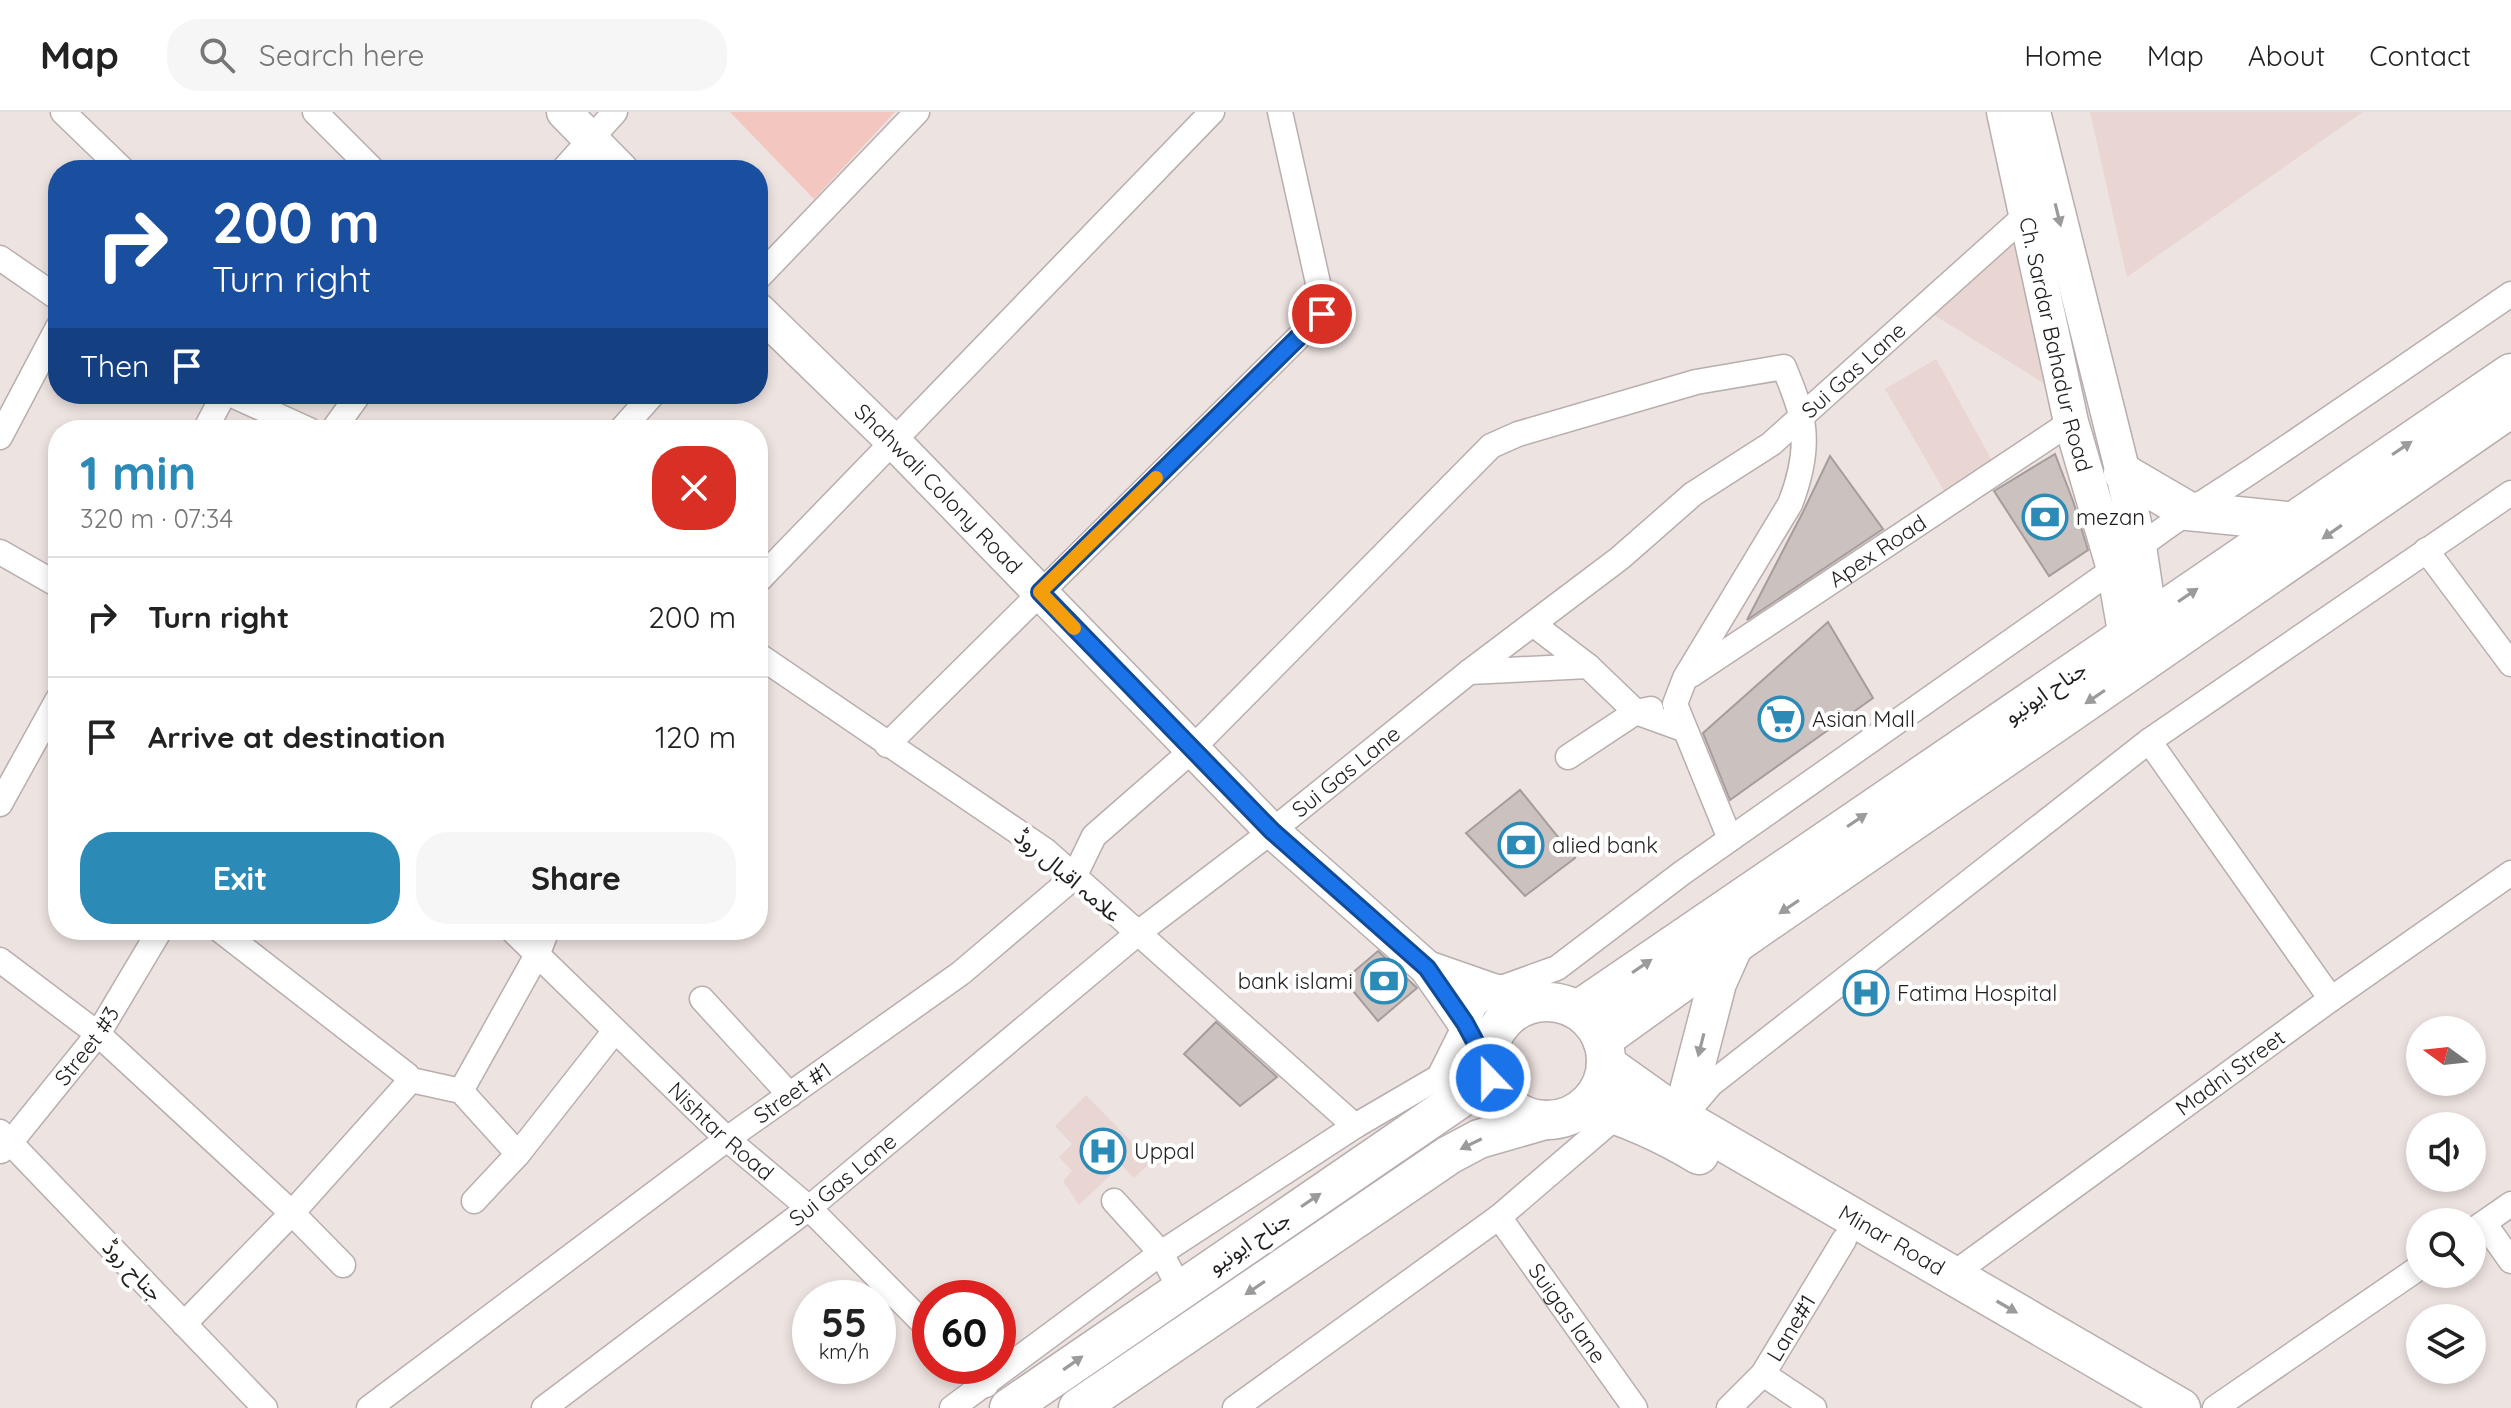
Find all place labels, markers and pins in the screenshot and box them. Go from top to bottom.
pin [1288,280,1356,348]
bank icon: mezan [2021,493,2069,541]
place label: mezan [2076,503,2145,531]
supermarket icon: Asian Mall [1757,695,1805,743]
place label: Asian Mall [1812,705,1915,733]
bank icon: alied bank [1497,821,1545,869]
place label: alied bank [1552,831,1658,859]
bank icon: bank islami [1360,957,1408,1005]
place label: bank islami [1238,967,1353,995]
hospital icon: Fatima Hospital [1842,969,1890,1017]
place label: Fatima Hospital [1897,979,2057,1007]
hospital icon: Uppal [1079,1127,1127,1175]
place label: Uppal [1134,1137,1195,1165]

